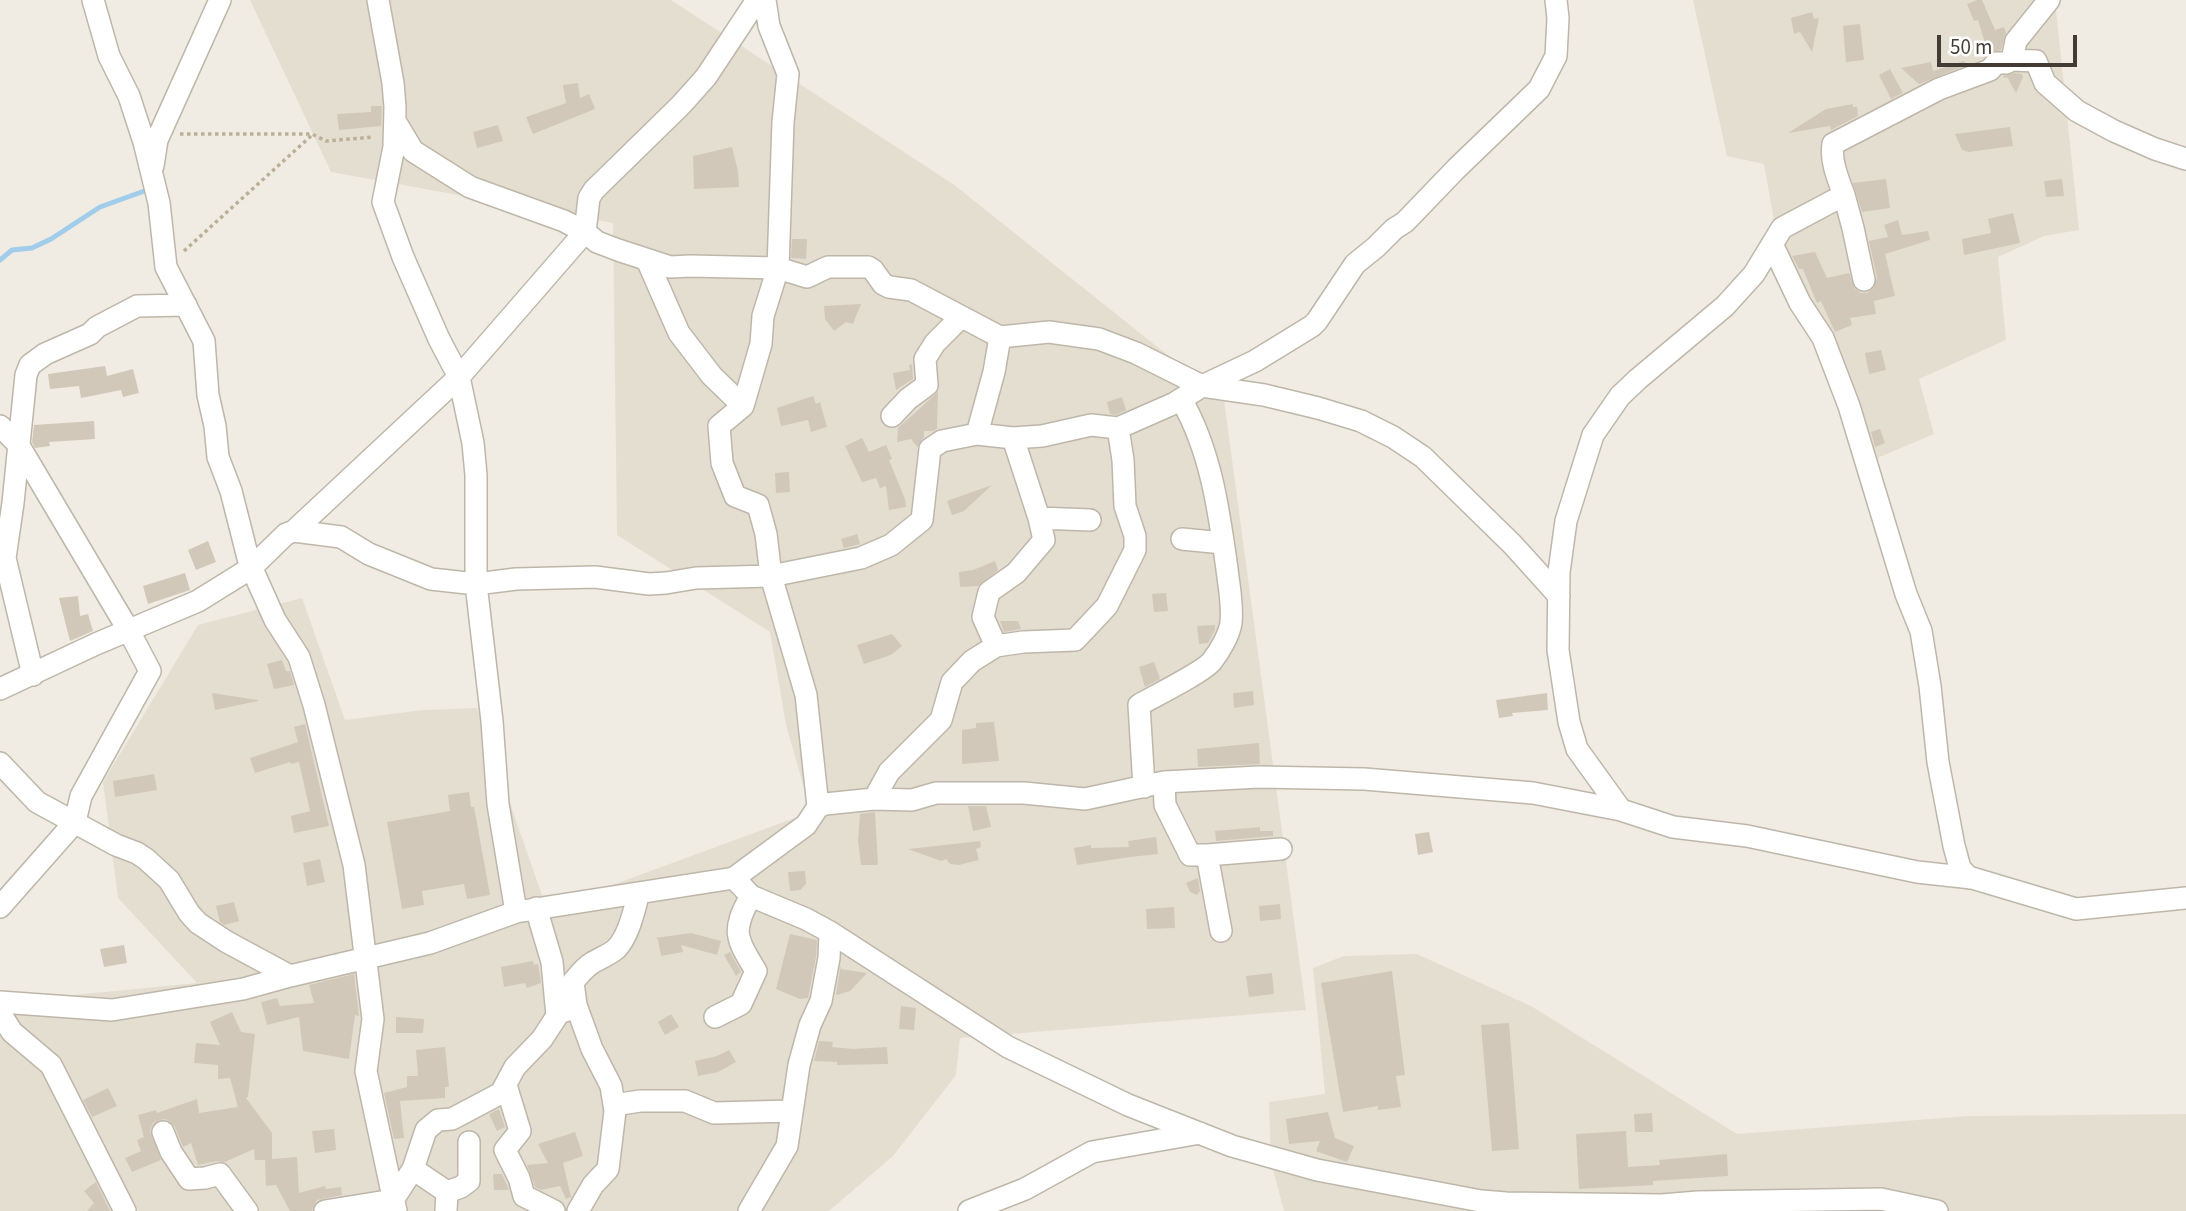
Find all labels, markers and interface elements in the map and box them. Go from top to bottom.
scale bar [1941,21,2081,65]
text: 50 m [1950,32,1992,62]

